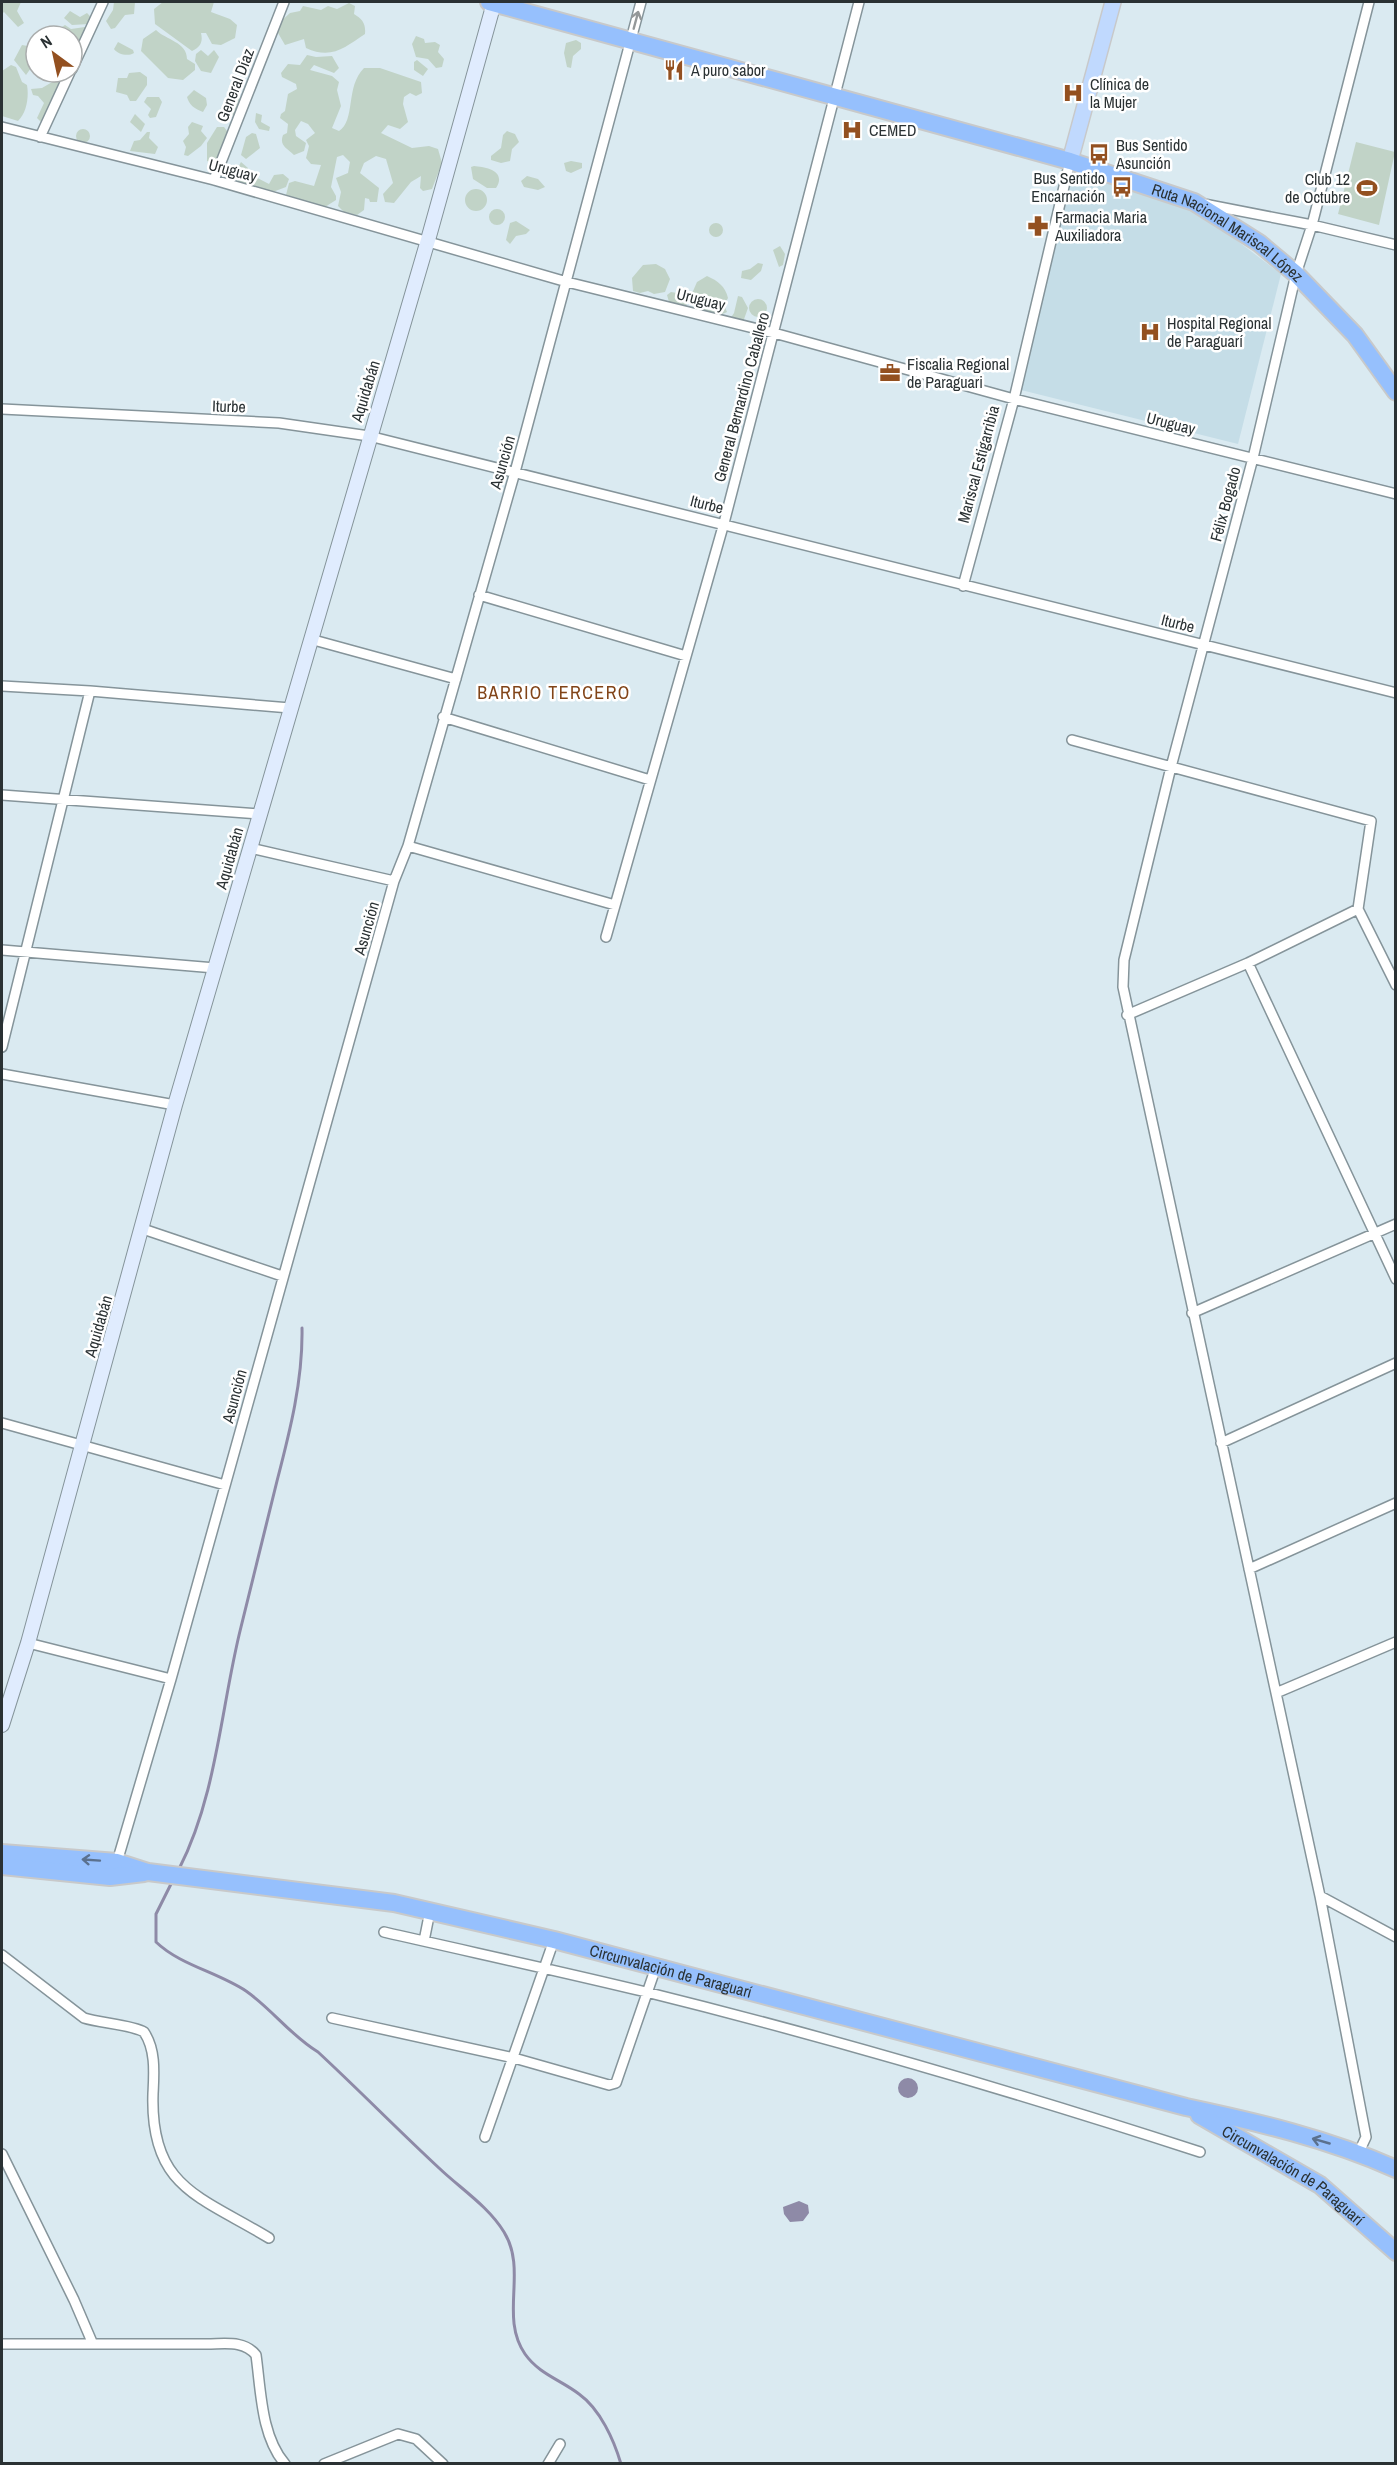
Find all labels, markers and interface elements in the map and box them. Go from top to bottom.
one-way arrow [630,11,642,30]
north arrow [24,24,84,84]
text: N [36,30,56,53]
street label: General Díaz [211,45,259,125]
restaurant icon: A puro sabor [662,58,686,82]
place label: A puro sabor [690,59,766,81]
place label: Clínica de la Mujer [1090,73,1149,113]
hospital icon: Clínica de la Mujer [1061,81,1085,105]
hospital icon: CEMED [840,118,864,142]
place label: CEMED [869,119,916,141]
place label: Bus Sentido Asunción [1115,134,1188,174]
bus stop icon: Bus Sentido Asunción [1087,142,1111,166]
street label: Uruguay [206,153,260,187]
place label: Bus Sentido Encarnación [1031,167,1105,207]
place label: Club 12 de Octubre [1285,168,1350,208]
bus stop icon: Bus Sentido Encarnación [1110,175,1134,199]
sports icon: Club 12 de Octubre [1355,176,1379,200]
street label: Ruta Nacional Mariscal López [1149,178,1309,287]
place label: Farmacia Maria Auxiliadora [1054,206,1148,246]
pharmacy icon: Farmacia Maria Auxiliadora [1026,214,1050,238]
street label: Uruguay [674,282,728,316]
street label: General Bernardino Caballero [708,310,774,484]
place label: Hospital Regional de Paraguarí [1167,312,1271,352]
hospital icon: Hospital Regional de Paraguarí [1138,320,1162,344]
place label: Fiscalia Regional de Paraguari [907,353,1009,393]
street label: Aquidabán [345,357,385,426]
office icon: Fiscalia Regional de Paraguari [878,361,902,385]
street label: Iturbe [212,394,246,418]
street label: Mariscal Estigarribia [952,402,1004,525]
street label: Uruguay [1144,406,1198,440]
street label: Asunción [484,433,520,492]
street label: Félix Bogado [1204,464,1246,544]
street label: Iturbe [688,489,726,519]
street label: Iturbe [1159,608,1197,638]
district label: BARRIO TERCERO [477,680,631,705]
street label: Aquidabán [209,824,248,893]
street label: Asunción [348,899,384,958]
street label: Aquidabán [78,1292,117,1361]
street label: Asunción [216,1367,252,1426]
one-way arrow [82,1854,102,1865]
street label: Circunvalación de Paraguarí [587,1939,755,2003]
street label: Circunvalación de Paraguarí [1218,2120,1369,2230]
one-way arrow [1312,2135,1331,2146]

